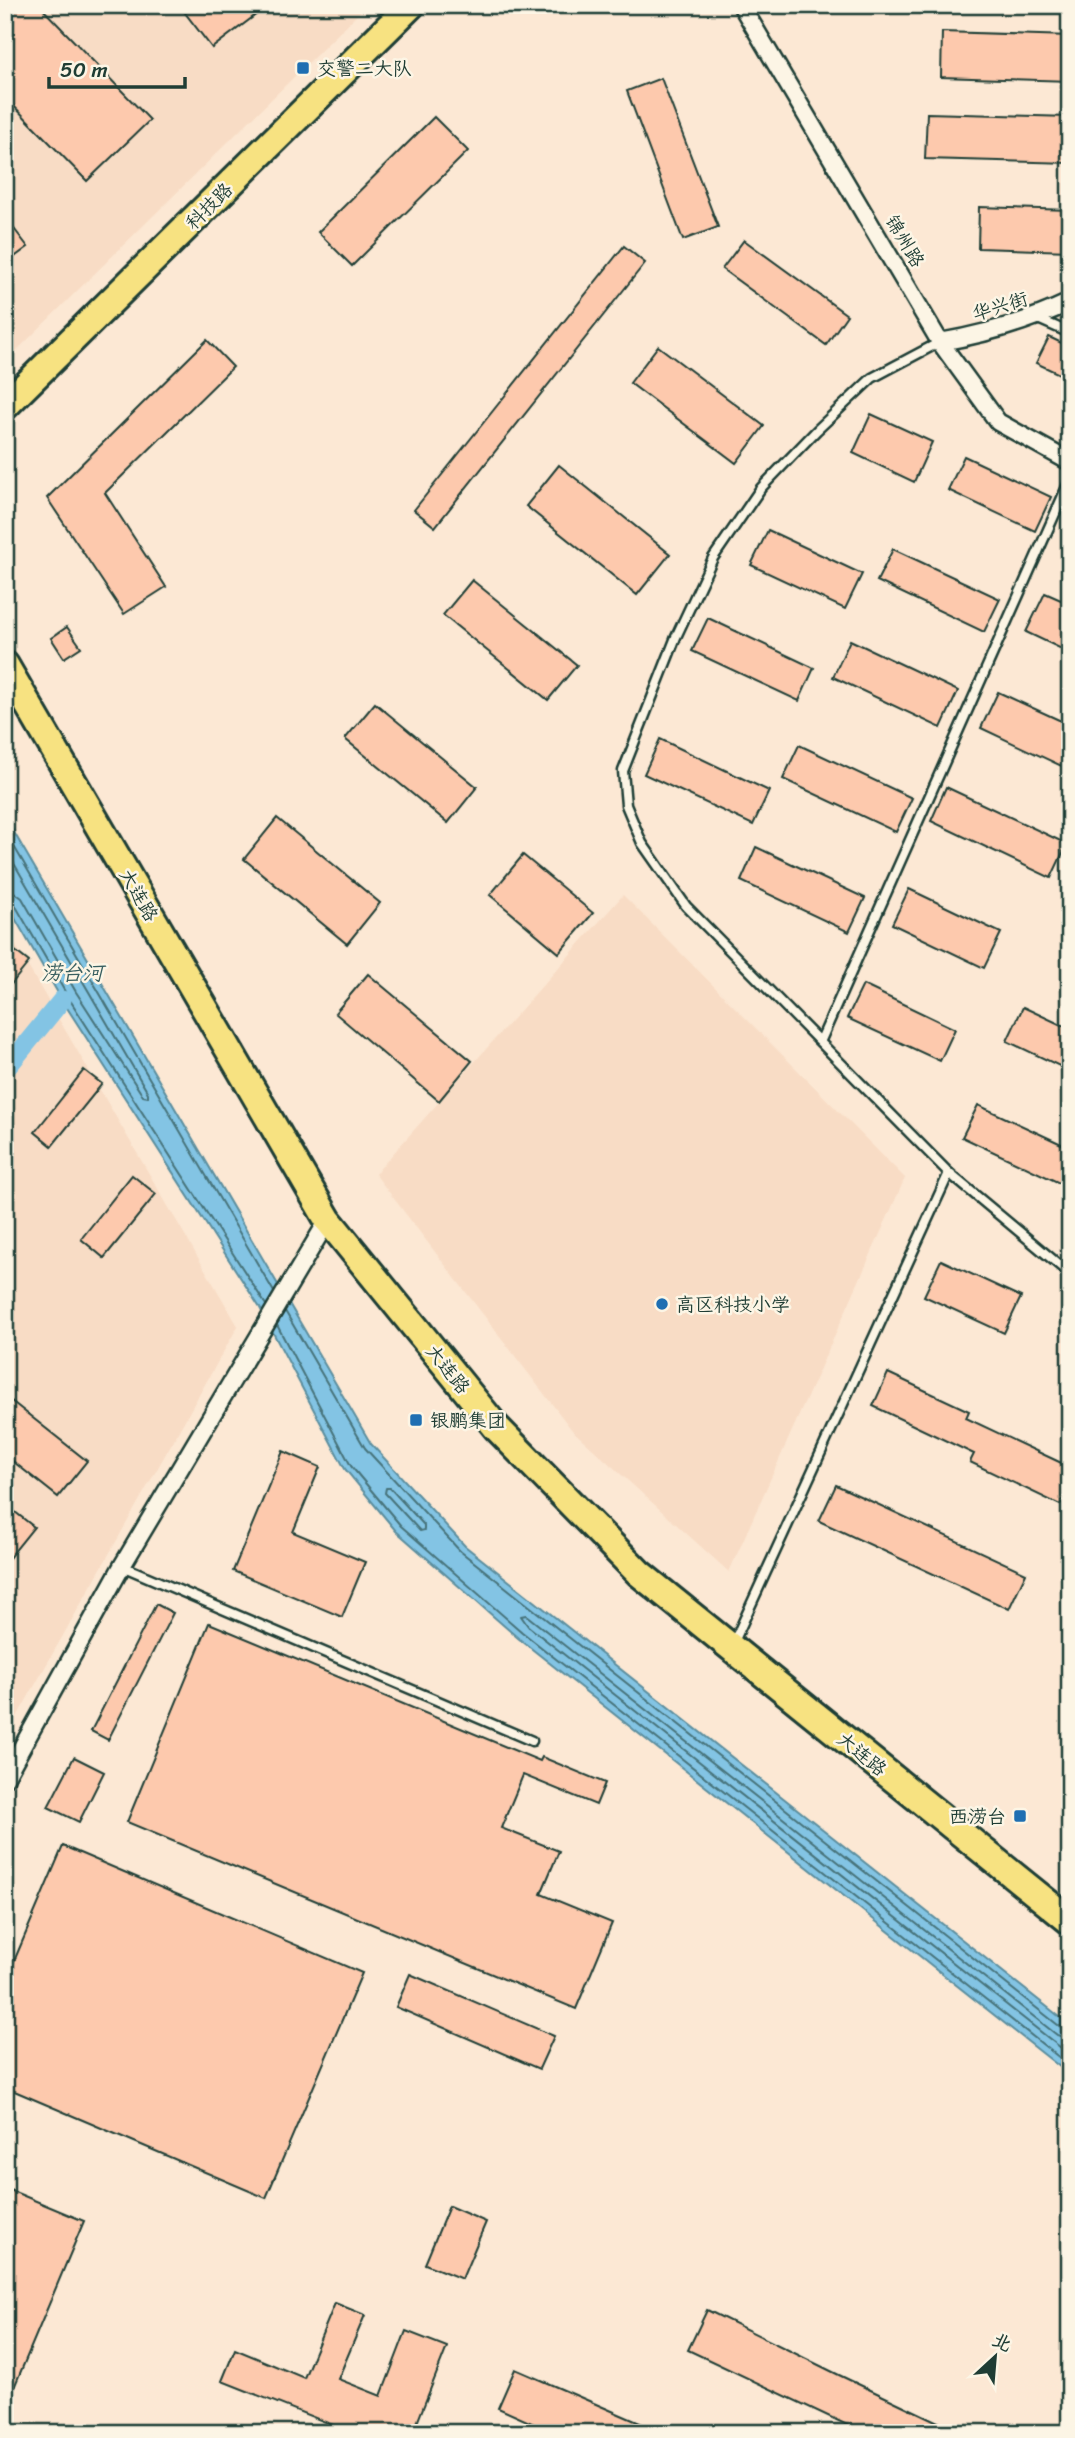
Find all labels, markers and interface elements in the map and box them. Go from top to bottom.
scale bar [49,46,186,90]
text: 50 m [60,51,108,89]
place label: 交警二大队 [317,52,412,85]
marker: 交警二大队 [295,60,311,76]
street label: 科技路 [177,174,241,238]
street label: 锦州路 [876,208,934,274]
street label: 华兴街 [968,282,1032,330]
street label: 大连路 [110,862,168,928]
water label: 涝台河 [41,954,106,992]
place label: 高区科技小学 [676,1288,790,1321]
marker: 高区科技小学 [654,1296,670,1312]
street label: 大连路 [417,1336,479,1402]
place label: 银鹏集团 [430,1404,506,1437]
marker: 银鹏集团 [408,1412,424,1428]
street label: 大连路 [829,1723,895,1785]
place label: 西涝台 [949,1800,1006,1833]
marker: 西涝台 [1012,1808,1028,1824]
north arrow [960,2322,1030,2392]
text: 北 [986,2323,1018,2361]

